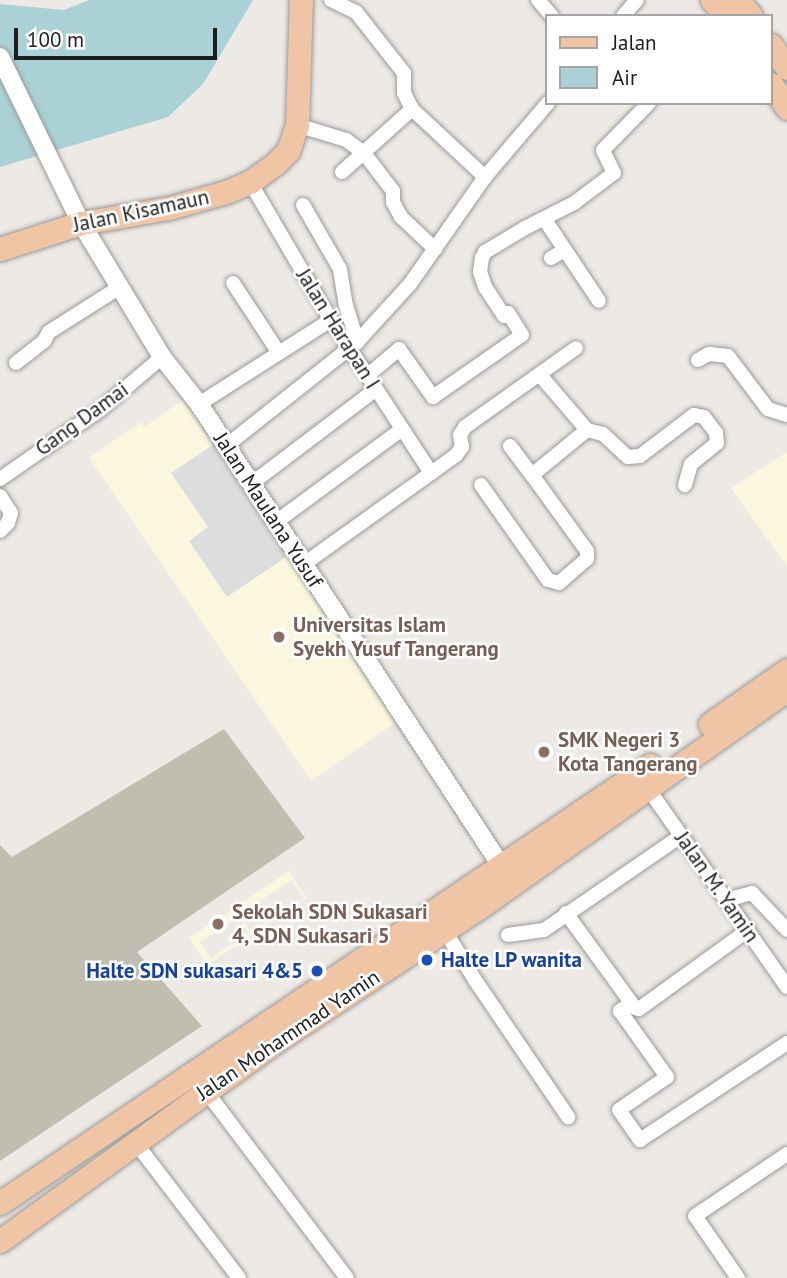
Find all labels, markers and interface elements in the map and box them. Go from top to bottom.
scale bar [18,14,220,58]
legend [546,14,773,105]
text: 100 m [27,26,84,53]
text: Jalan [612,29,657,56]
text: Air [612,64,637,91]
street label: Jalan Kisamaun [71,184,211,238]
street label: Jalan Harapan I [291,264,385,394]
street label: Gang Damai [31,377,133,461]
street label: Jalan Maulana Yusuf [208,427,328,593]
place label: Universitas Islam Syekh Yusuf Tangerang [293,612,500,662]
marker: Universitas Islam Syekh Yusuf Tangerang [271,629,287,645]
place label: SMK Negeri 3 Kota Tangerang [558,727,698,777]
marker: SMK Negeri 3 Kota Tangerang [536,744,552,760]
street label: Jalan M. Yamin [669,826,765,948]
place label: Sekolah SDN Sukasari 4, SDN Sukasari 5 [232,899,428,949]
marker: Sekolah SDN Sukasari 4, SDN Sukasari 5 [210,916,226,932]
place label: Halte LP wanita [441,947,583,973]
marker: Halte LP wanita [419,952,435,968]
place label: Halte SDN sukasari 4&5 [86,958,303,984]
marker: Halte SDN sukasari 4&5 [309,963,325,979]
street label: Jalan Mohammad Yamin [191,964,385,1106]

